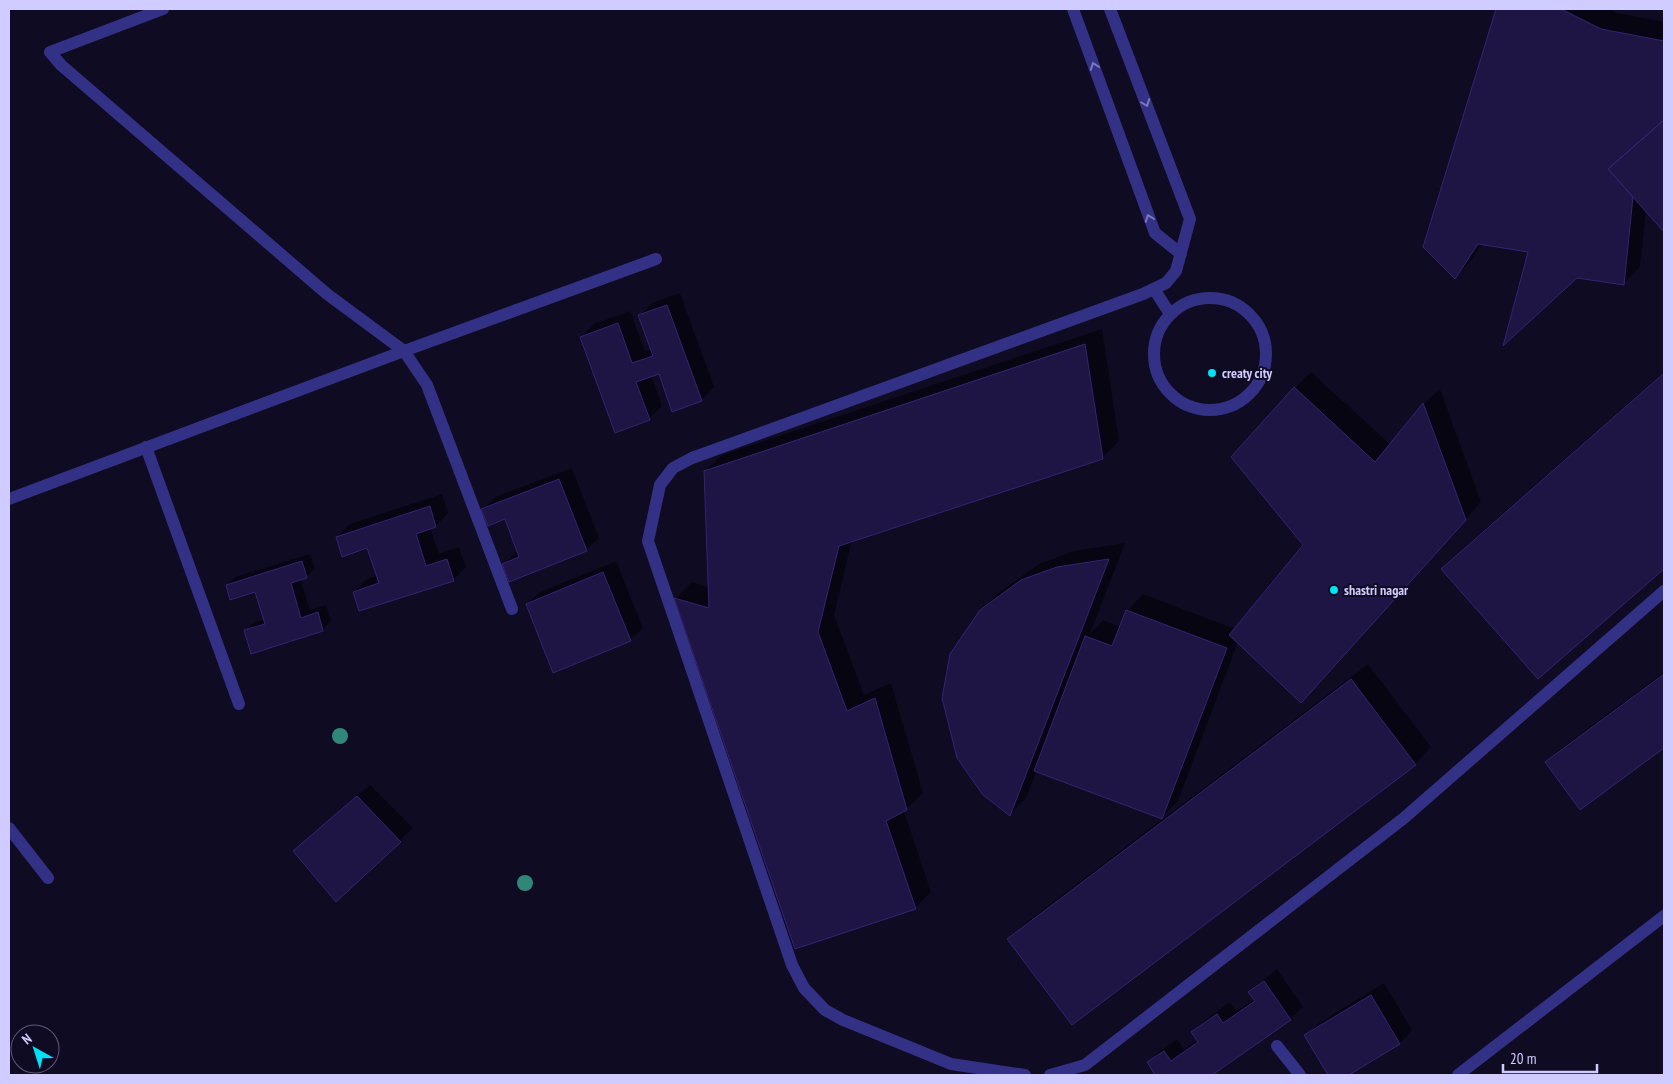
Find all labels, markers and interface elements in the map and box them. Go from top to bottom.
one-way arrow [1090,62,1100,71]
one-way arrow [1140,99,1150,107]
one-way arrow [1145,215,1155,223]
place label: creaty city [1222,364,1272,382]
marker: creaty city [1206,367,1218,379]
place label: shastri nagar [1344,581,1409,599]
marker: shastri nagar [1328,584,1340,596]
north arrow [10,1024,60,1074]
text: N [18,1030,35,1048]
scale bar [1503,1042,1597,1074]
text: 20 m [1510,1049,1536,1068]

